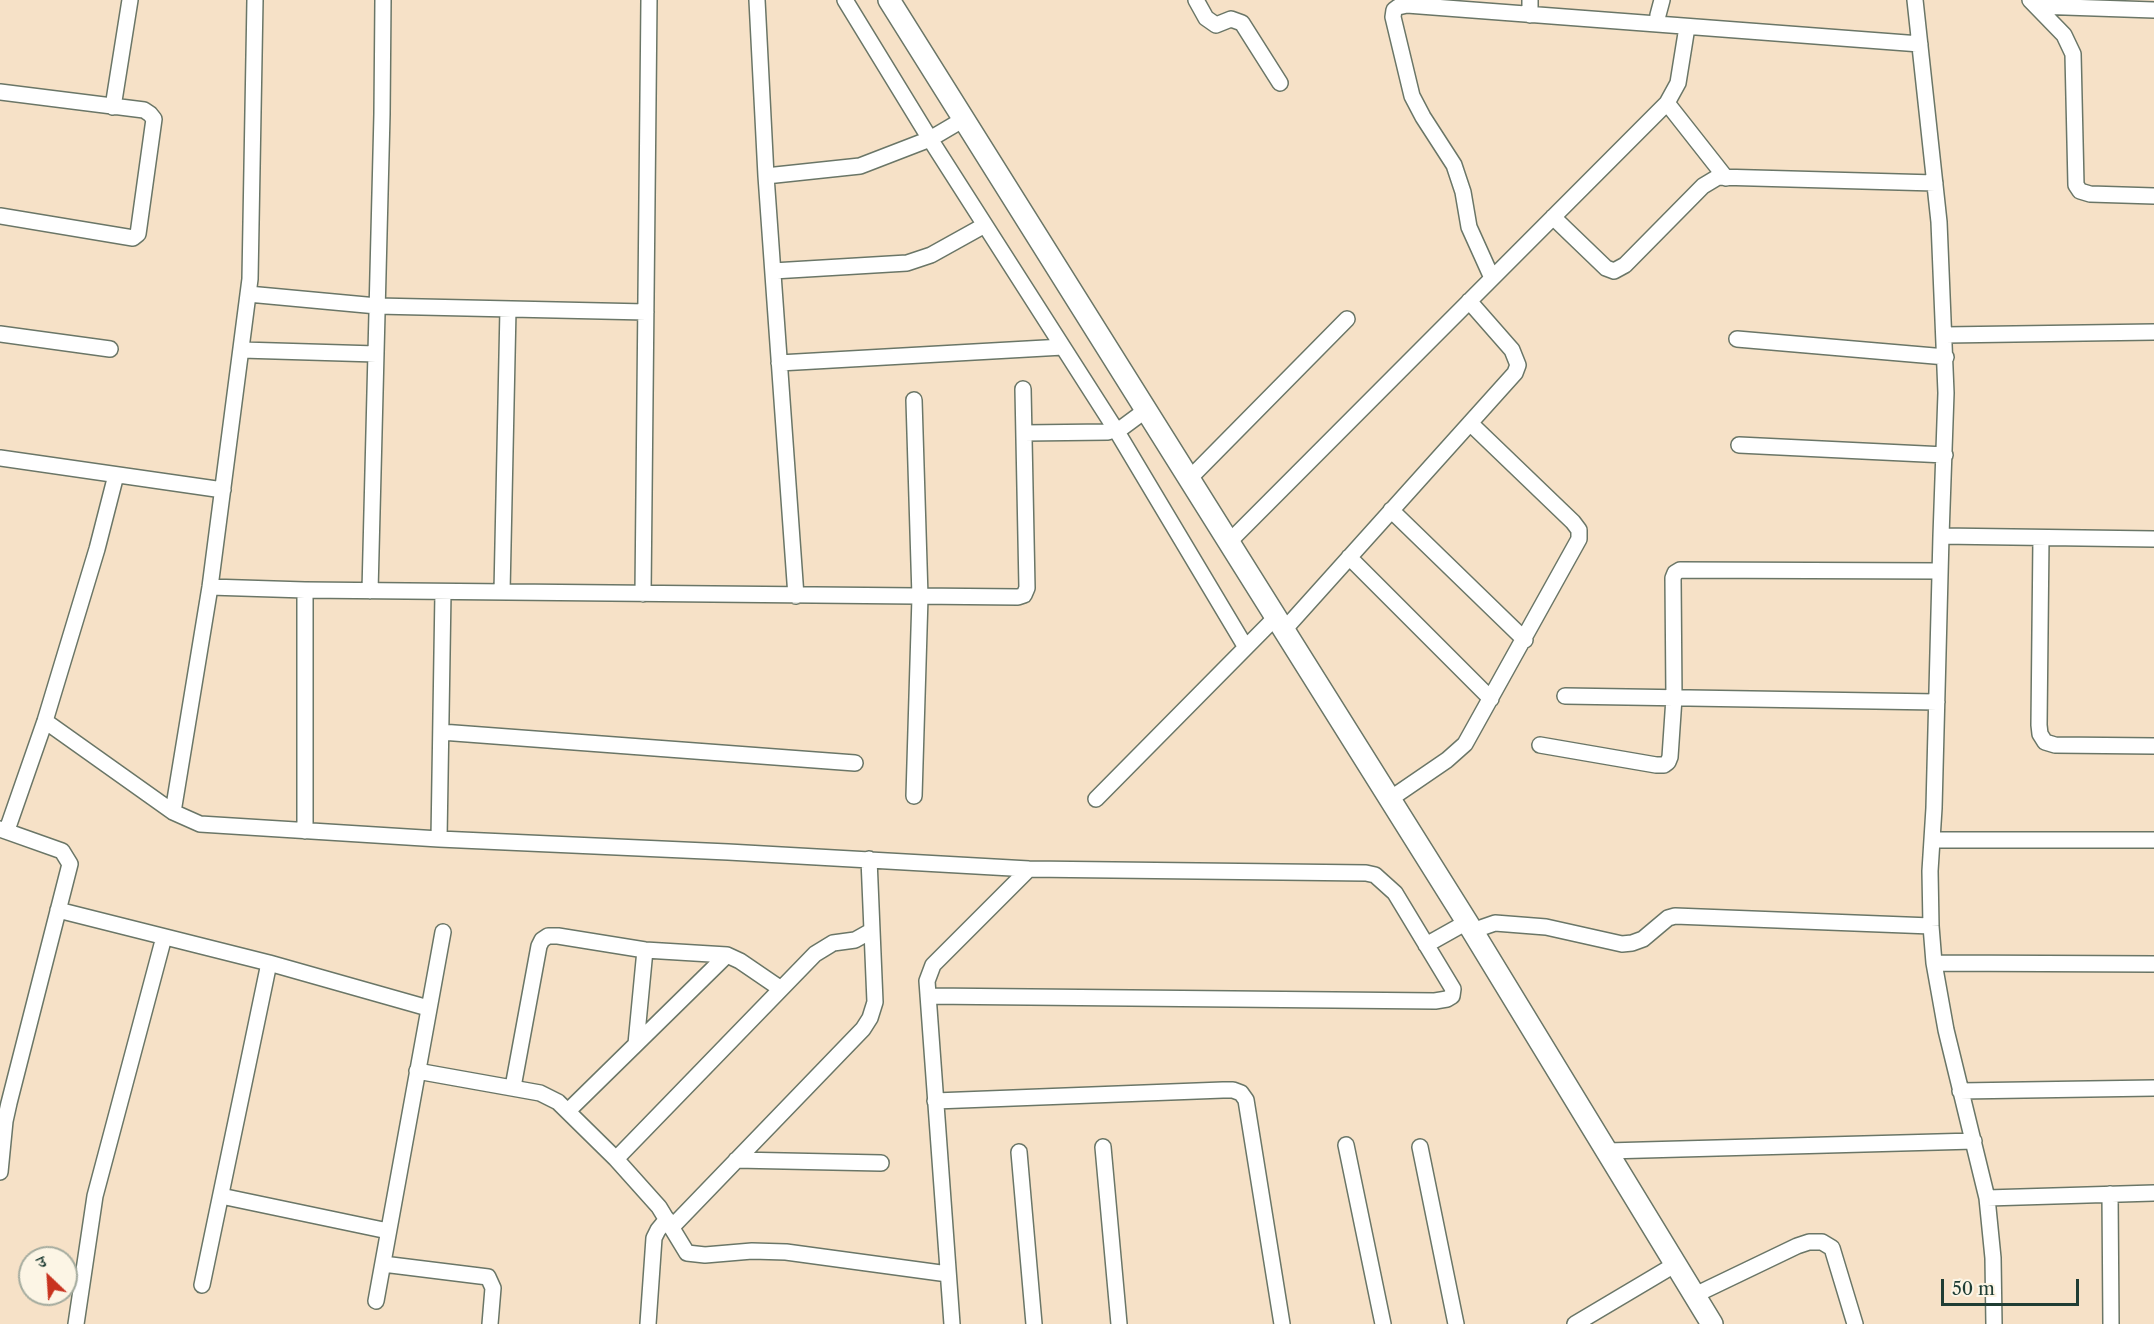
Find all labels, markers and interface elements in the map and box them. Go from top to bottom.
north arrow [18,1246,78,1306]
text: उ [33,1251,49,1272]
scale bar [1944,1267,2082,1305]
text: 50 m [1952,1278,1995,1300]

